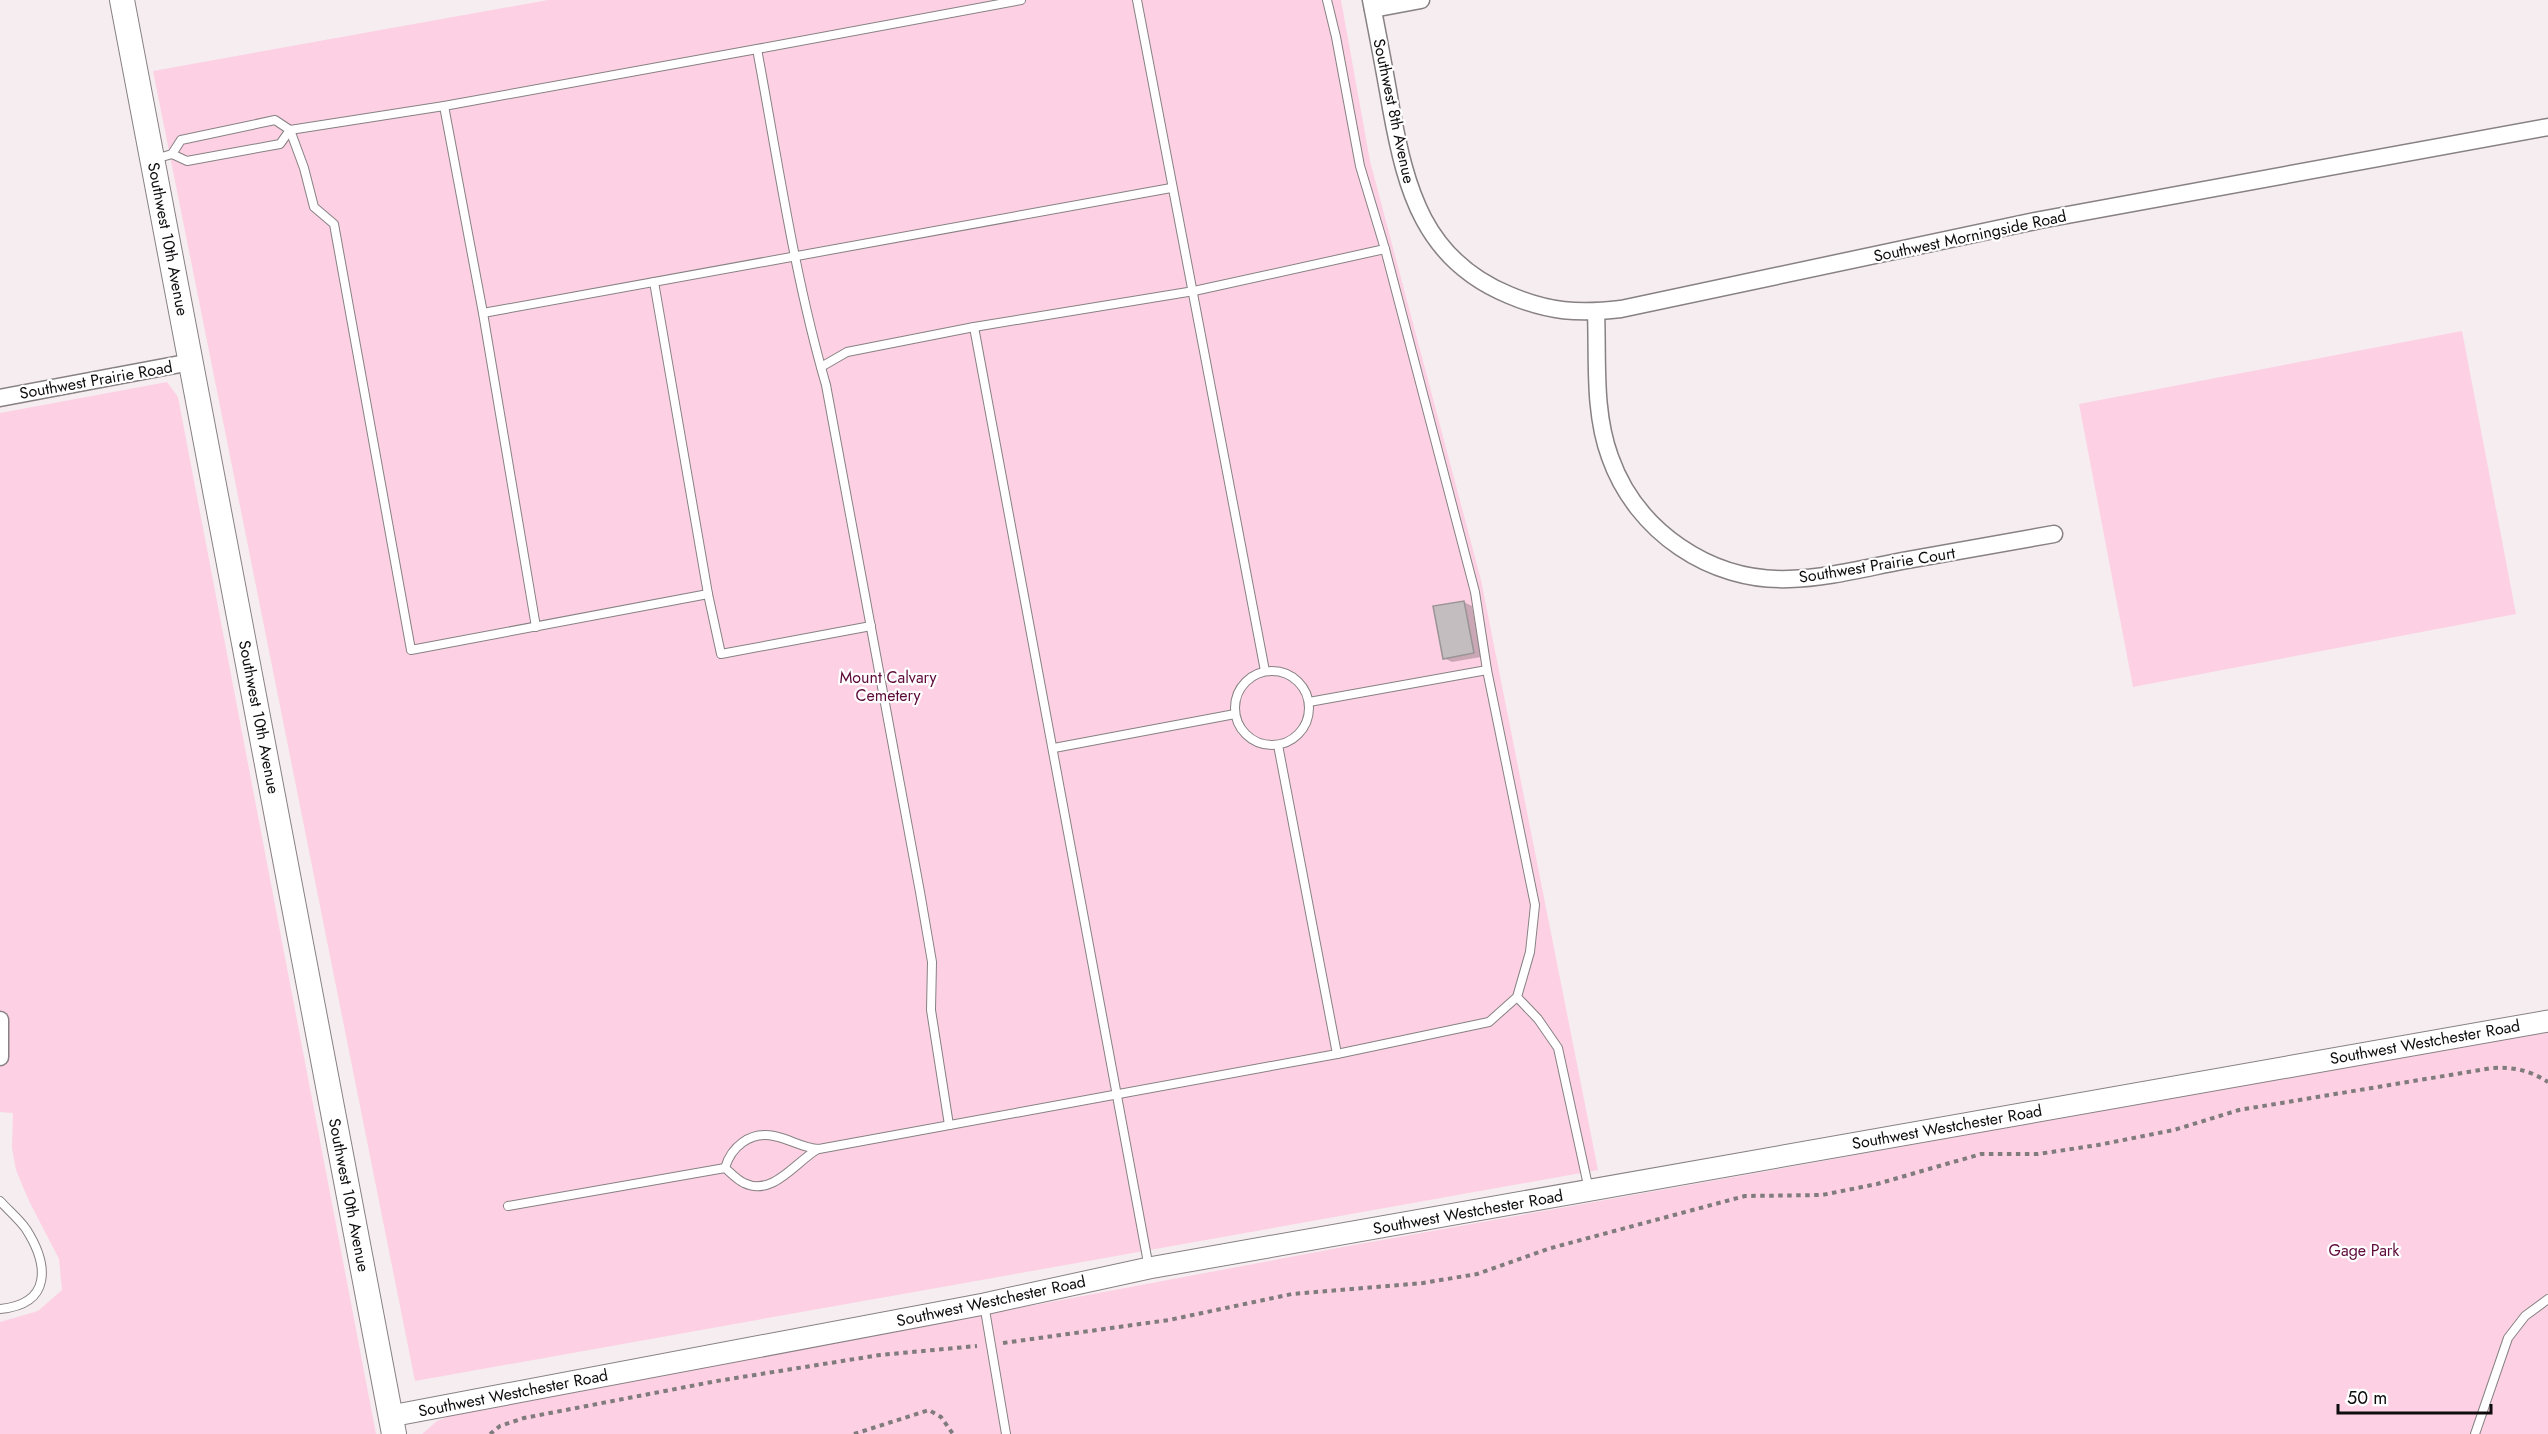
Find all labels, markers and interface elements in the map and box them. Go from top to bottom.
street label: Southwest 8th Avenue [1367,36,1421,186]
street label: Southwest 10th Avenue [142,160,194,318]
street label: Southwest Morningside Road [1871,204,2069,268]
street label: Southwest Prairie Road [18,355,174,405]
street label: Southwest Prairie Court [1797,541,1957,589]
street label: Southwest 10th Avenue [233,638,285,796]
park label: Mount Calvary Cemetery [839,666,938,707]
street label: Southwest Westchester Road [2328,1014,2522,1070]
street label: Southwest Westchester Road [1850,1099,2044,1155]
street label: Southwest 10th Avenue [323,1116,375,1274]
street label: Southwest Westchester Road [1371,1184,1565,1240]
park label: Gage Park [2329,1239,2400,1262]
street label: Southwest Westchester Road [894,1270,1088,1332]
street label: Southwest Westchester Road [416,1363,610,1423]
scale bar [2338,1377,2491,1415]
text: 50 m [2347,1385,2387,1411]

